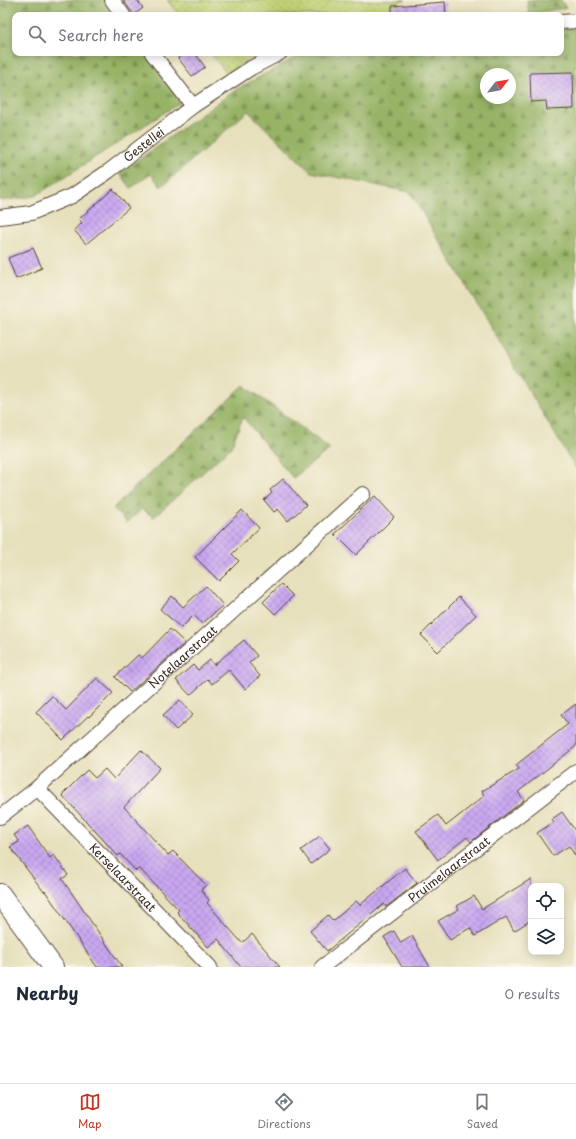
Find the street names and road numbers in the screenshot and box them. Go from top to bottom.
street label: Gestellei [119,123,168,166]
street label: Notelaarstraat [144,621,221,693]
street label: Pruimelaarstraat [404,832,494,907]
street label: Kerselaarstraat [86,839,161,916]

